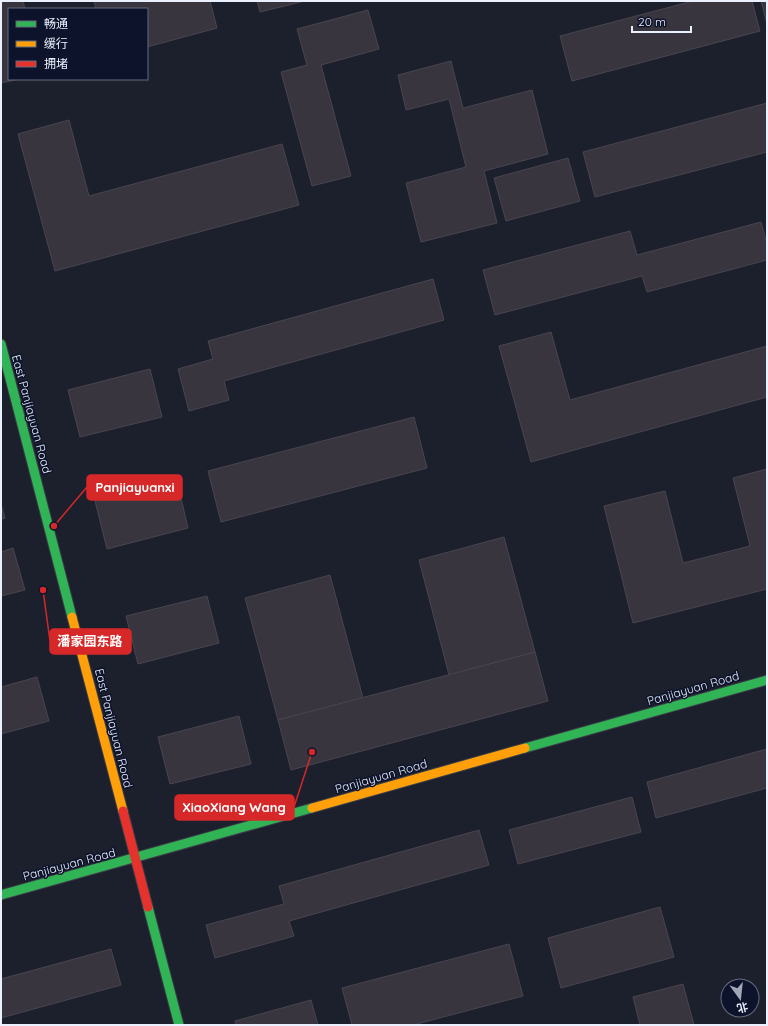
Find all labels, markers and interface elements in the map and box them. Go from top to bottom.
legend [8,8,148,80]
scale bar [632,8,691,34]
text: 20 m [638,14,666,29]
text: 畅通 [44,16,68,31]
text: 缓行 [44,36,68,51]
text: 拥堵 [44,56,68,71]
street label: East Panjiayuan Road [9,353,55,475]
callout: Panjiayuanxi [87,475,182,500]
text: Panjiayuanxi [95,479,175,495]
callout: 潘家园东路 [50,629,131,654]
text: 潘家园东路 [57,633,123,649]
street label: East Panjiayuan Road [92,667,136,789]
street label: Panjiayuan Road [645,668,741,708]
street label: Panjiayuan Road [333,756,429,796]
callout: XiaoXiang Wang [175,795,294,820]
text: XiaoXiang Wang [182,799,286,815]
street label: Panjiayuan Road [21,844,117,884]
north arrow [720,978,760,1018]
text: 北 [735,999,750,1016]

